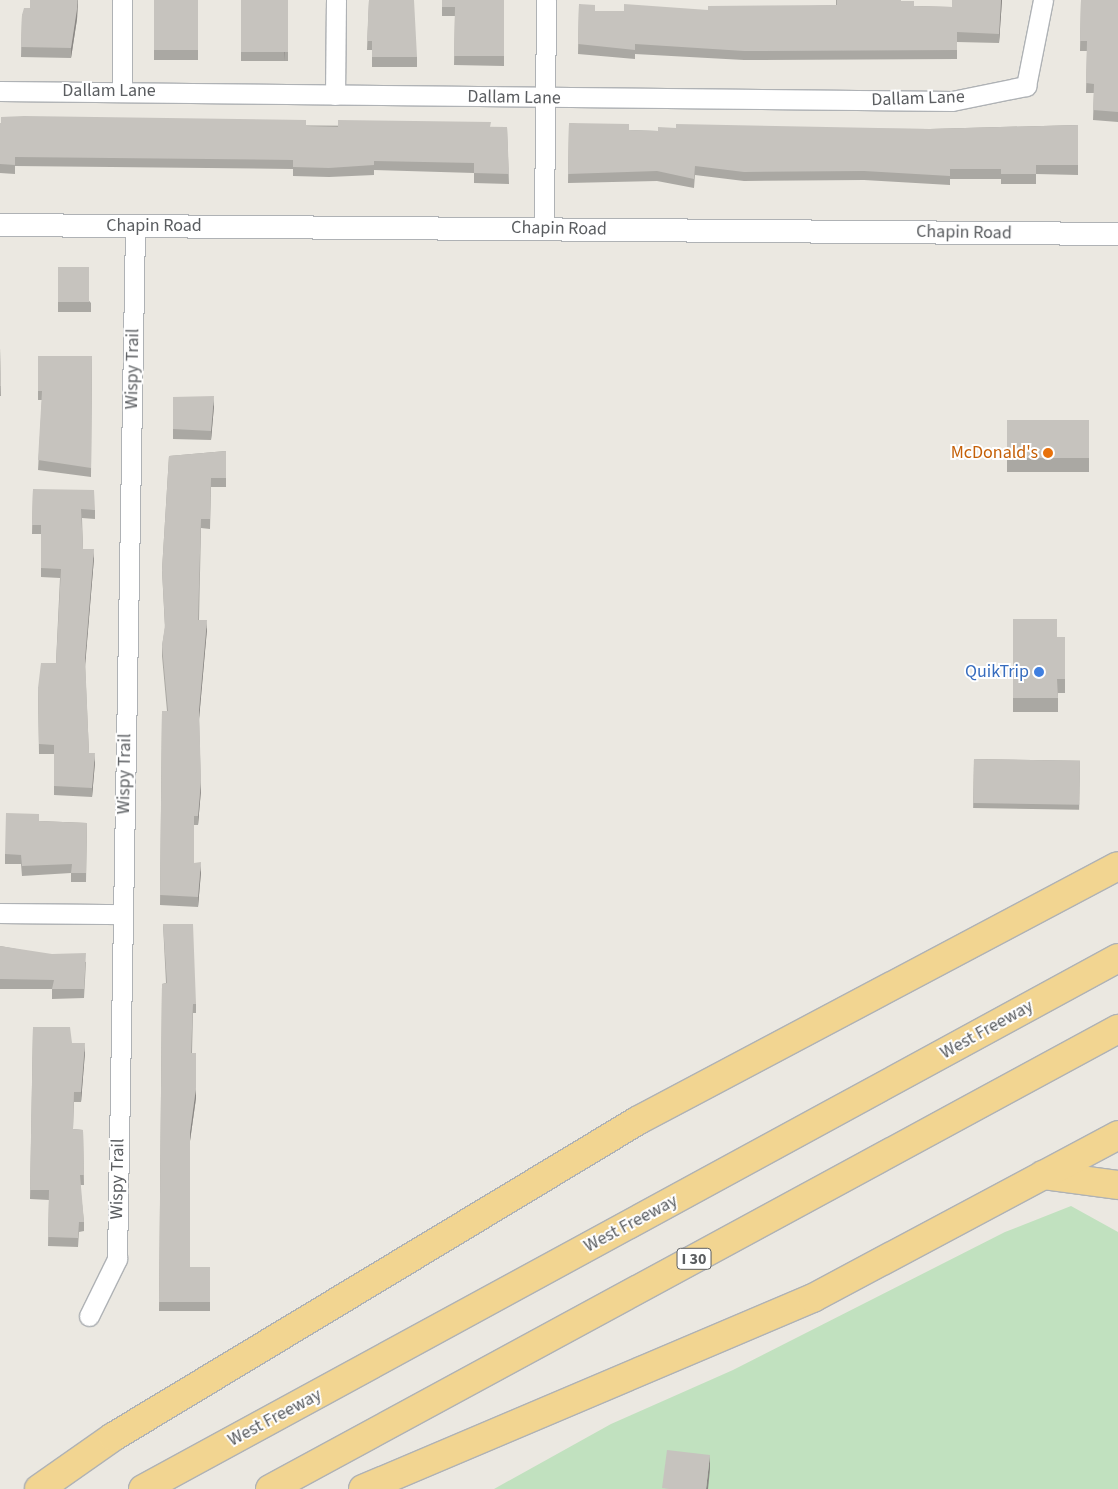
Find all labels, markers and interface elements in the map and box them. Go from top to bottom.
street label: Dallam Lane [62,80,156,102]
street label: Dallam Lane [467,86,561,110]
street label: Dallam Lane [871,87,965,111]
street label: Chapin Road [106,215,202,237]
street label: Chapin Road [511,217,607,241]
street label: Chapin Road [916,221,1012,245]
street label: Wispy Trail [121,328,145,410]
place label: McDonald's [951,442,1038,464]
marker: McDonald's [1042,447,1054,459]
place label: QuikTrip [965,661,1029,683]
marker: QuikTrip [1033,666,1045,678]
street label: Wispy Trail [113,733,137,815]
street label: West Freeway [937,996,1037,1064]
street label: Wispy Trail [106,1138,130,1220]
street label: West Freeway [581,1190,681,1258]
road number: I 30 [676,1246,712,1272]
street label: West Freeway [225,1384,325,1452]

